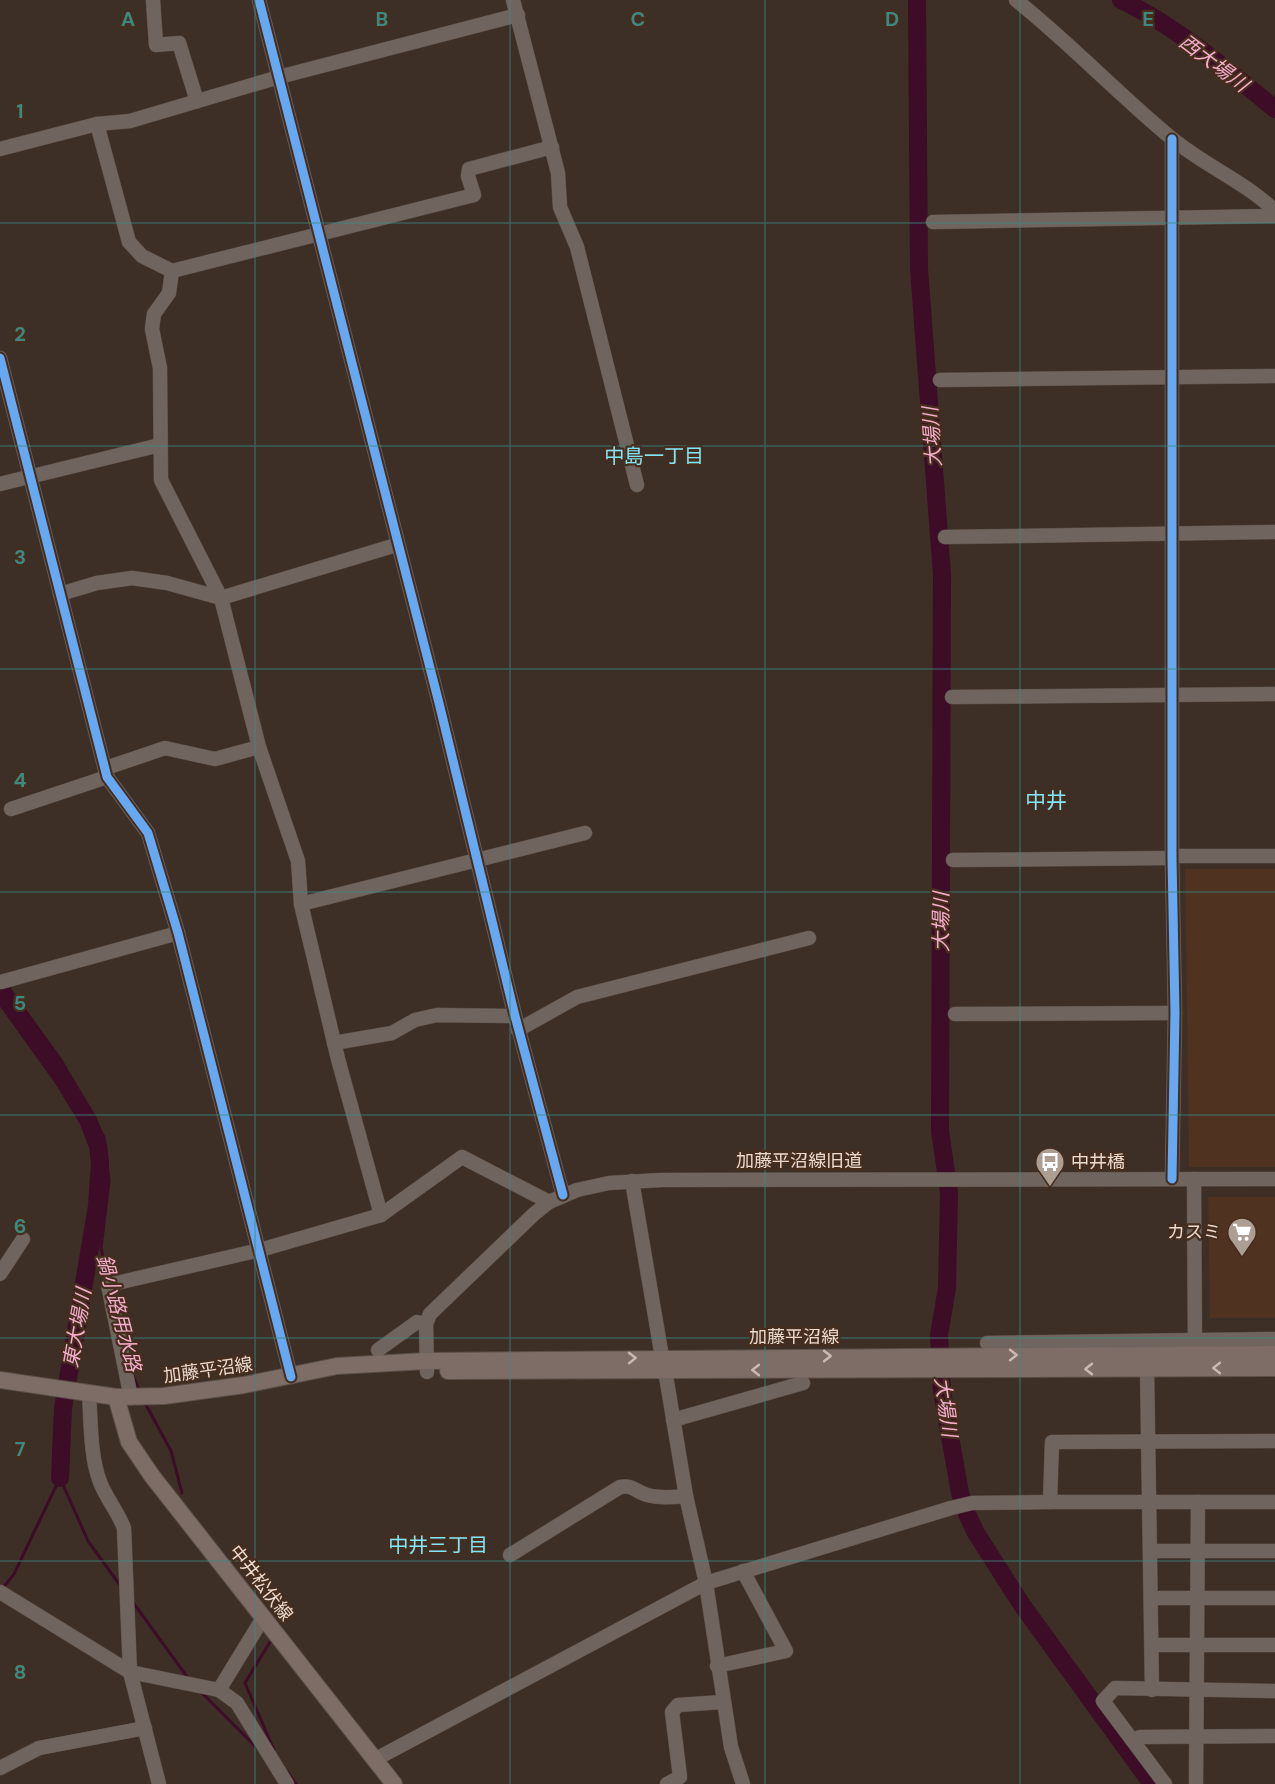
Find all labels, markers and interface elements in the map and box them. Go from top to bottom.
text: A [121,6,135,32]
text: B [376,6,388,32]
text: C [631,6,645,32]
text: D [885,6,899,32]
text: E [1142,6,1154,32]
water label: 西大場川 [1174,29,1255,99]
text: 1 [16,98,24,124]
text: 2 [14,321,26,347]
water label: 大場川 [917,404,947,468]
district label: 中島一丁目 [604,443,704,469]
text: 3 [14,544,26,570]
text: 4 [14,767,27,793]
district label: 中井 [1025,787,1067,815]
water label: 大場川 [928,890,954,952]
text: 5 [14,990,26,1016]
bus stop icon: 中井橋 [1034,1146,1066,1188]
street label: 加藤平沼線旧道 [736,1149,862,1173]
place label: 中井橋 [1071,1150,1125,1174]
text: 6 [14,1213,26,1239]
supermarket icon: カスミ [1226,1216,1258,1258]
place label: カスミ [1167,1220,1221,1244]
water label: 鍋小路用水路 [91,1252,148,1376]
water label: 東大場川 [57,1284,97,1370]
street label: 加藤平沼線 [749,1325,839,1349]
one-way arrow [1008,1349,1017,1361]
one-way arrow [822,1350,831,1362]
one-way arrow [627,1351,636,1364]
street label: 加藤平沼線 [162,1352,254,1388]
one-way arrow [1084,1362,1093,1375]
one-way arrow [1212,1362,1221,1374]
one-way arrow [751,1364,760,1376]
water label: 大場川 [929,1375,963,1440]
text: 7 [15,1436,26,1462]
district label: 中井三丁目 [388,1532,488,1558]
street label: 中井松伏線 [224,1540,298,1626]
text: 8 [14,1659,26,1685]

